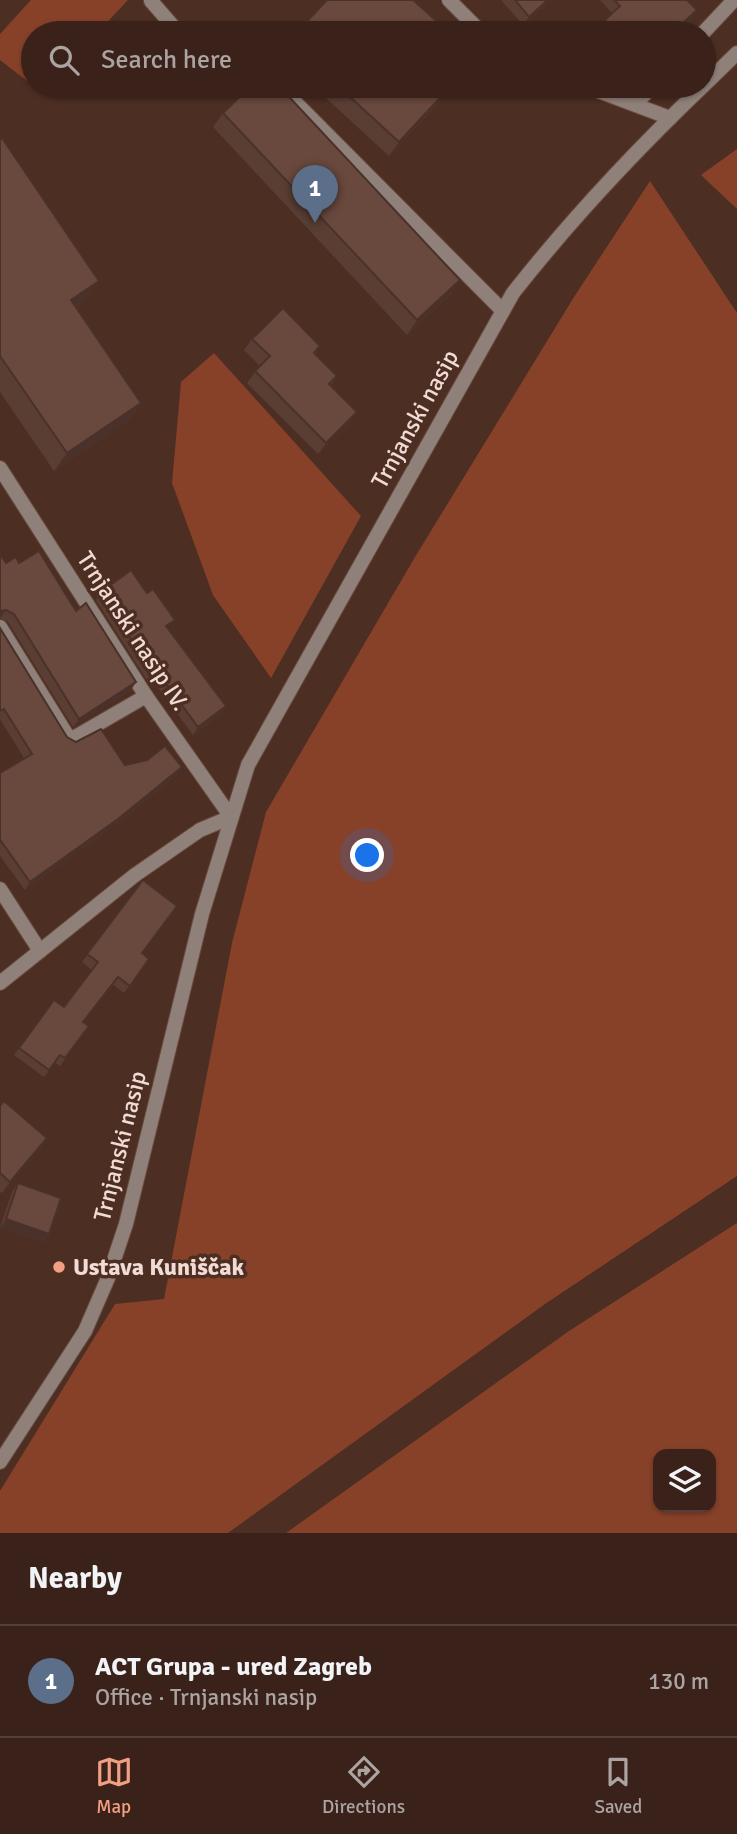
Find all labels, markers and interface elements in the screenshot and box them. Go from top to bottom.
search box [21,21,716,98]
icon: search [45,41,83,79]
text: Search here [101,44,232,76]
pin: 1 [292,165,338,223]
street label: Trnjanski nasip [365,345,465,493]
street label: Trnjanski nasip IV. [70,546,196,716]
your location [350,838,384,872]
street label: Trnjanski nasip [87,1068,153,1224]
place label: Ustava Kuniščak [73,1252,245,1282]
marker: Ustava Kuniščak [51,1259,67,1275]
map controls [653,1449,716,1512]
button: layers [653,1449,716,1512]
text: Nearby [28,1560,122,1597]
text: ACT Grupa - ured Zagreb [95,1651,372,1683]
text: 1 [45,1667,57,1696]
text: 130 m [648,1667,709,1696]
text: Office · Trnjanski nasip [95,1683,317,1712]
tab: Map [95,1753,133,1819]
tab: Directions [322,1753,405,1819]
tab: Saved [594,1753,642,1819]

